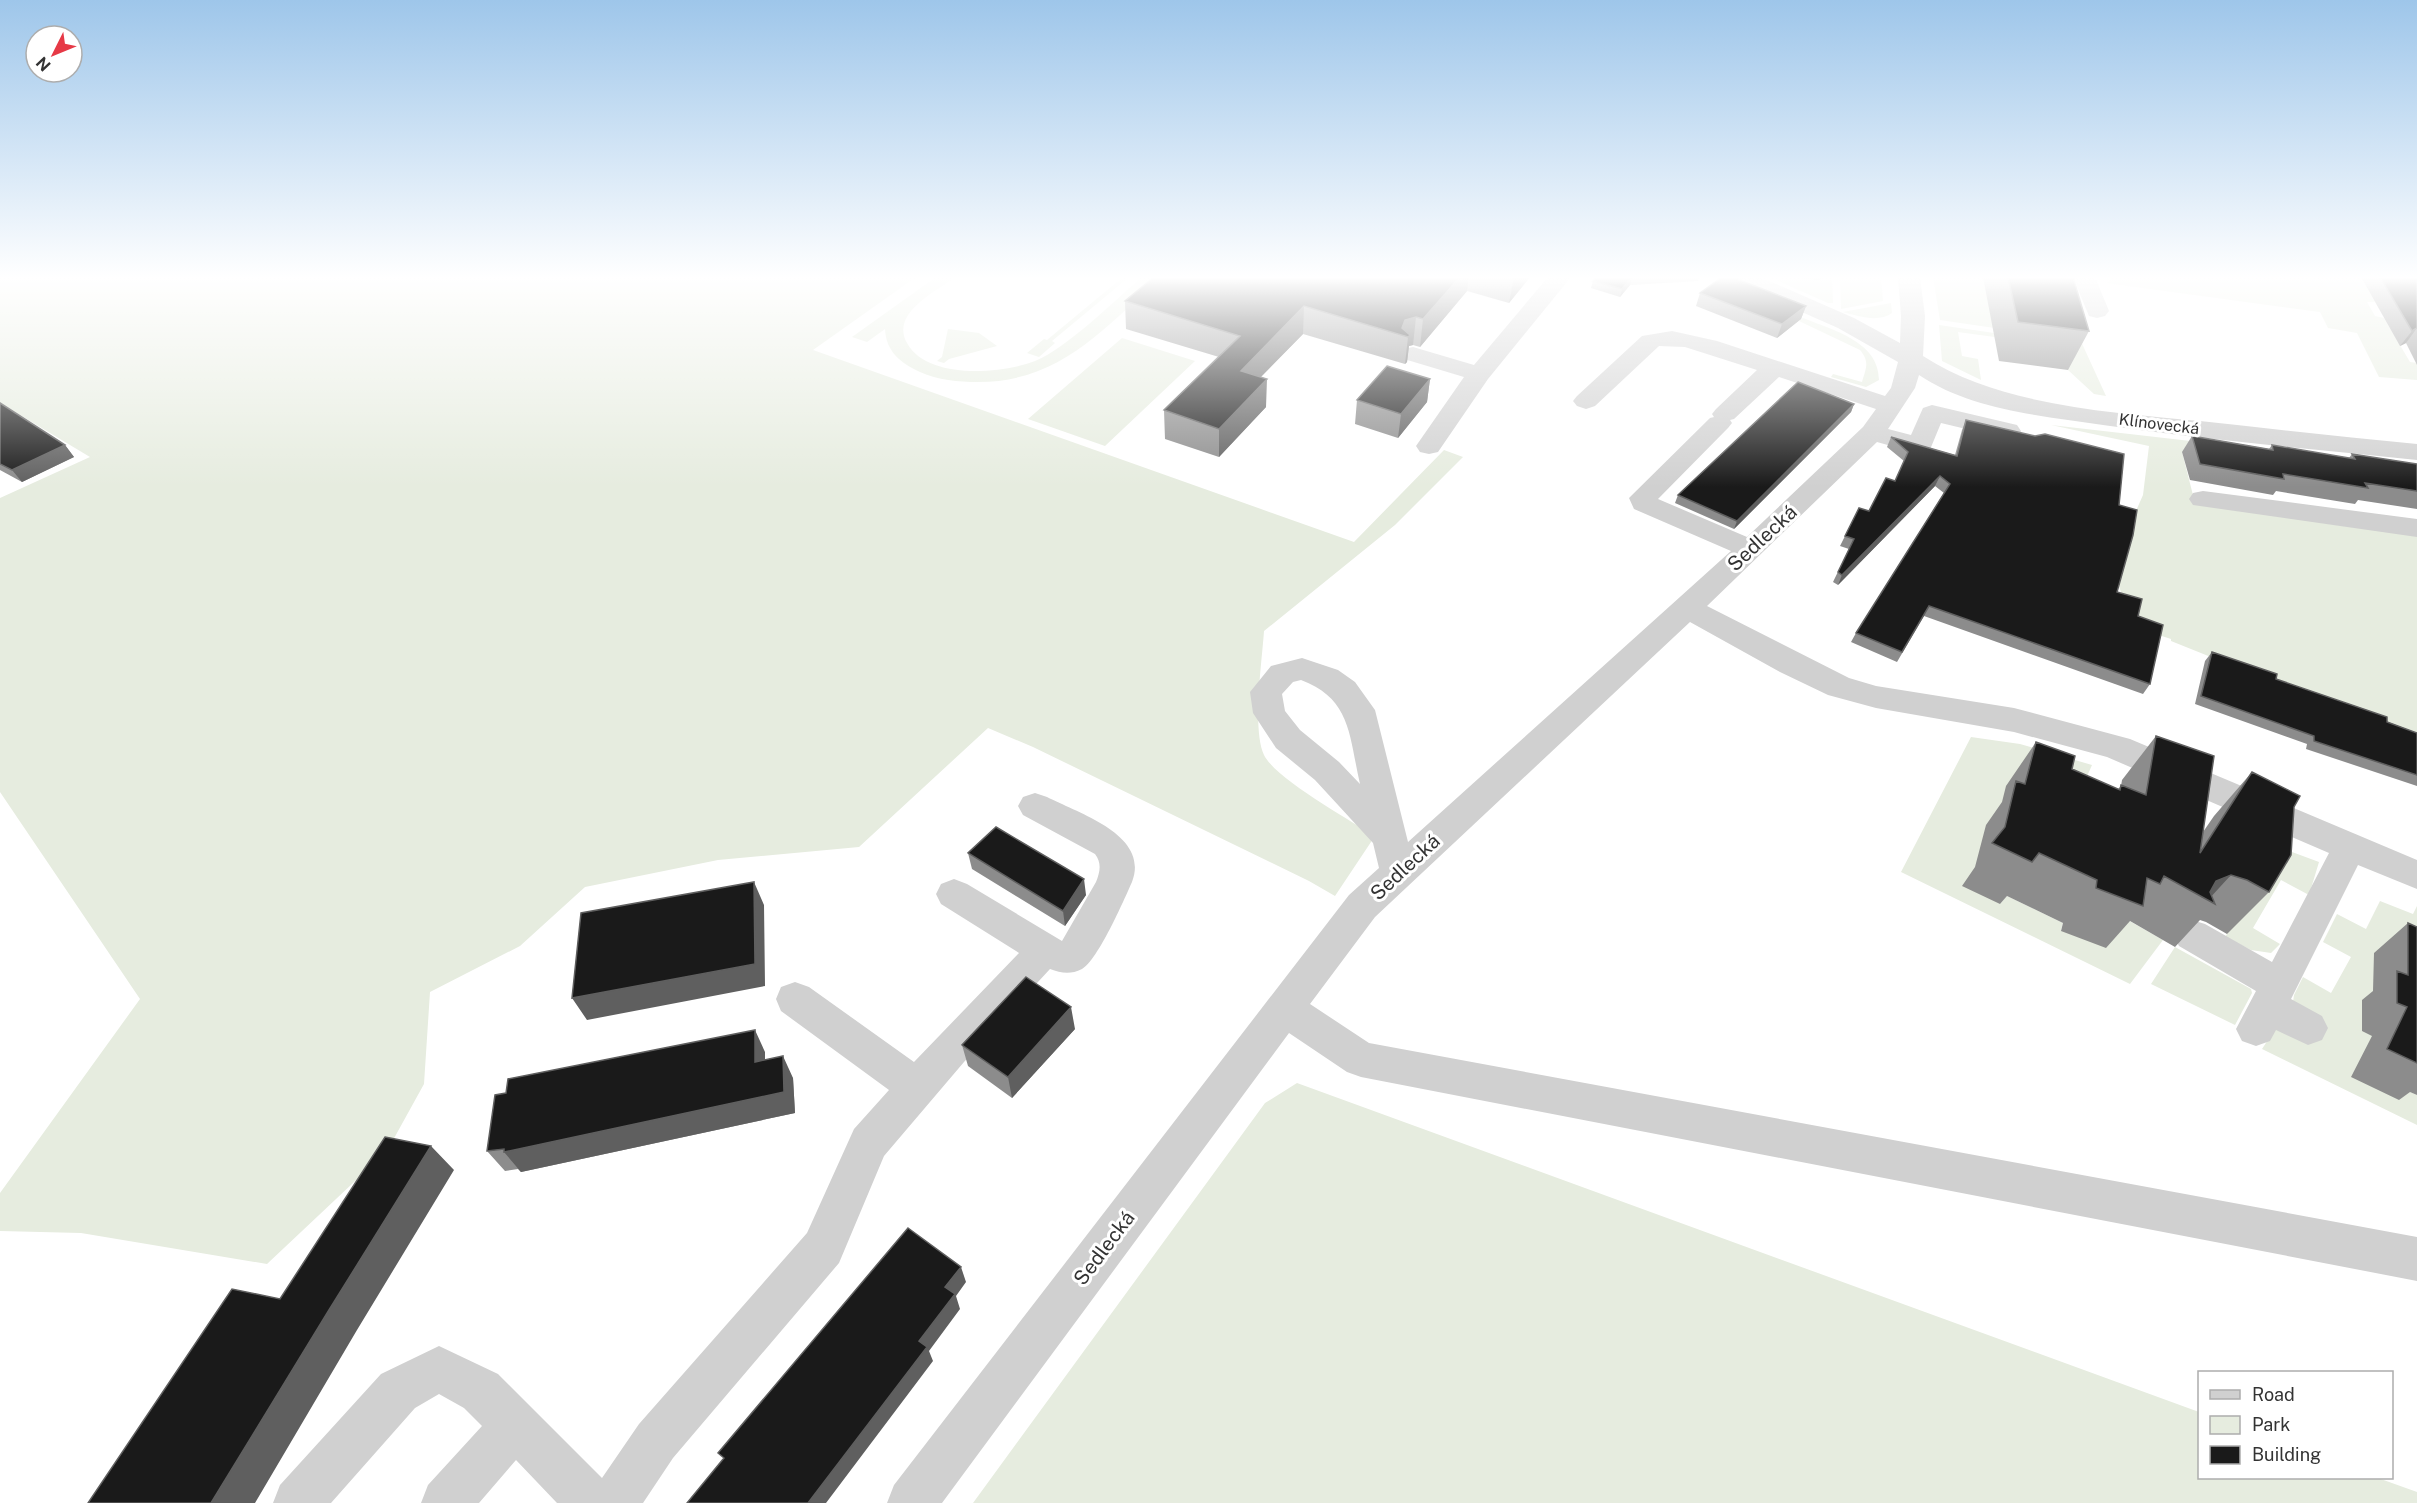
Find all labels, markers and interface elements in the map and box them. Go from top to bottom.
north arrow [24,24,84,84]
text: N [32,53,55,75]
street label: Klínovecká [2118,410,2200,438]
street label: Sedlecká [1722,500,1802,576]
street label: Sedlecká [1365,829,1445,905]
street label: Sedlecká [1068,1206,1140,1290]
legend [2198,1371,2393,1479]
text: Road [2252,1384,2295,1405]
text: Park [2252,1414,2290,1435]
text: Building [2252,1444,2321,1465]

